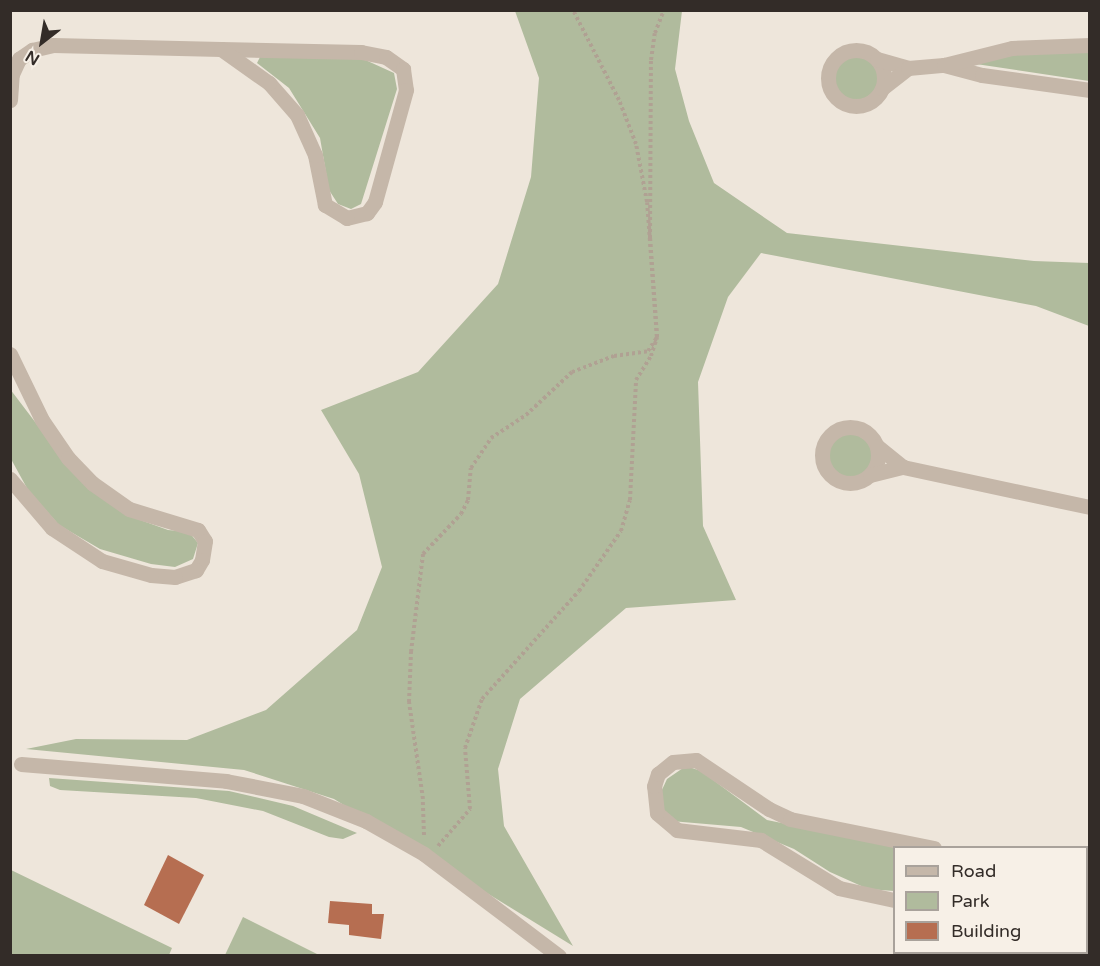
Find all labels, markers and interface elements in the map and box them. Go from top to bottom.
north arrow [12,12,72,72]
text: N [22,46,43,69]
legend [893,846,1088,954]
text: Road [951,860,996,882]
text: Park [951,890,989,912]
text: Building [951,920,1021,942]

